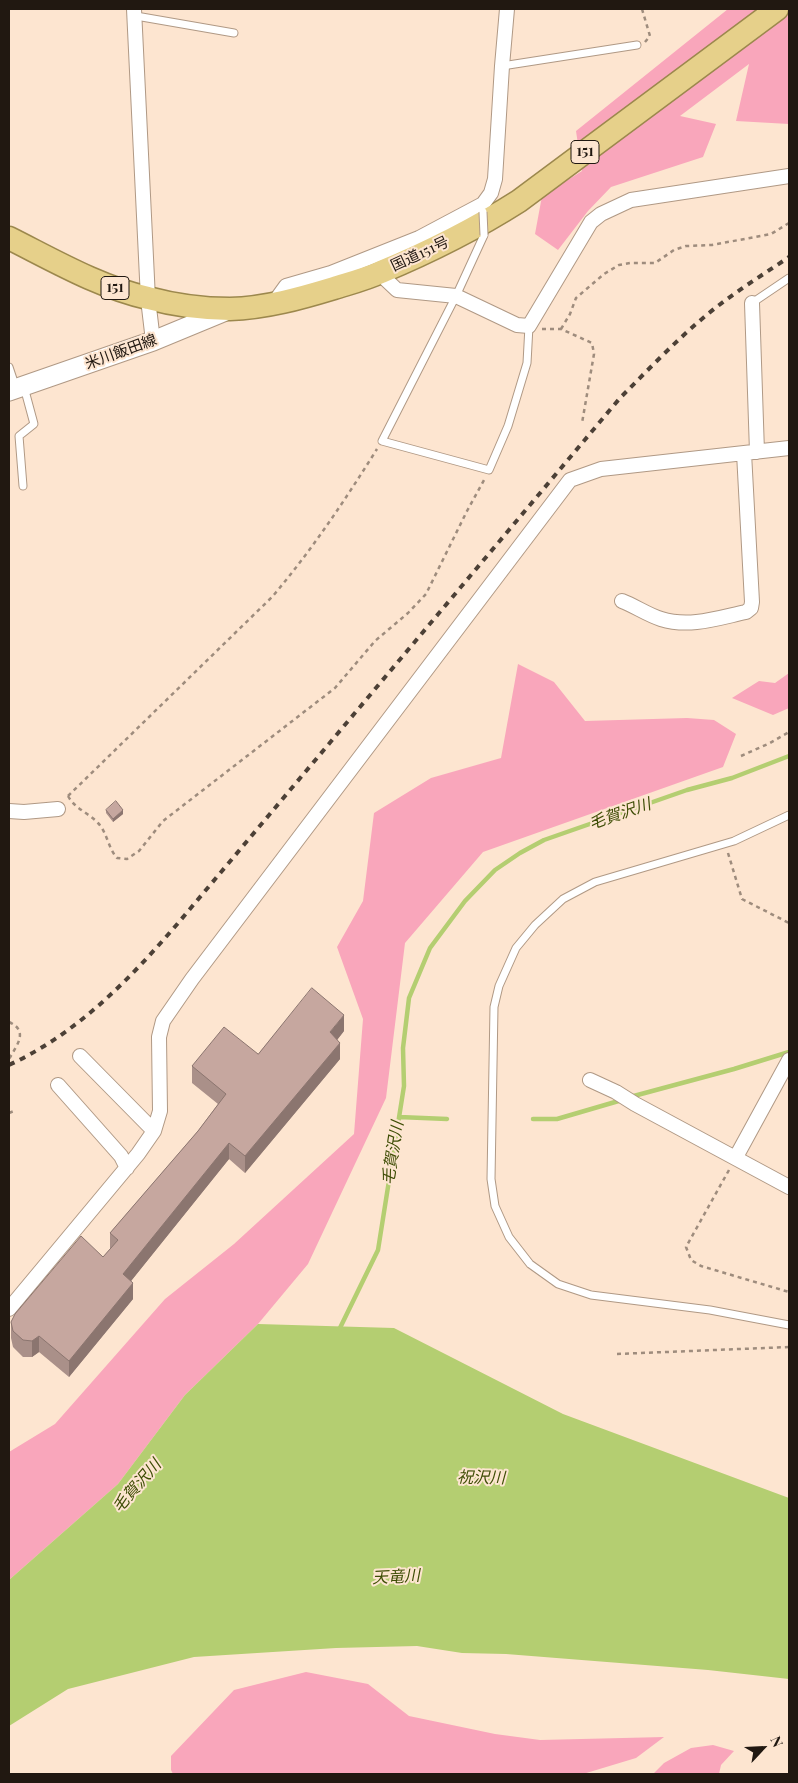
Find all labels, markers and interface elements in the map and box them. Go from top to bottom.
road number: 151 [571,140,599,163]
street label: 国道151号 [388,233,452,275]
road number: 151 [101,276,129,300]
street label: 米川飯田線 [83,331,159,373]
water label: 毛賀沢川 [587,795,653,833]
water label: 毛賀沢川 [379,1120,407,1186]
water label: 毛賀沢川 [109,1456,165,1516]
water label: 祝沢川 [457,1468,505,1488]
water label: 天竜川 [372,1566,420,1588]
north arrow [738,1723,788,1773]
text: N [766,1733,788,1750]

